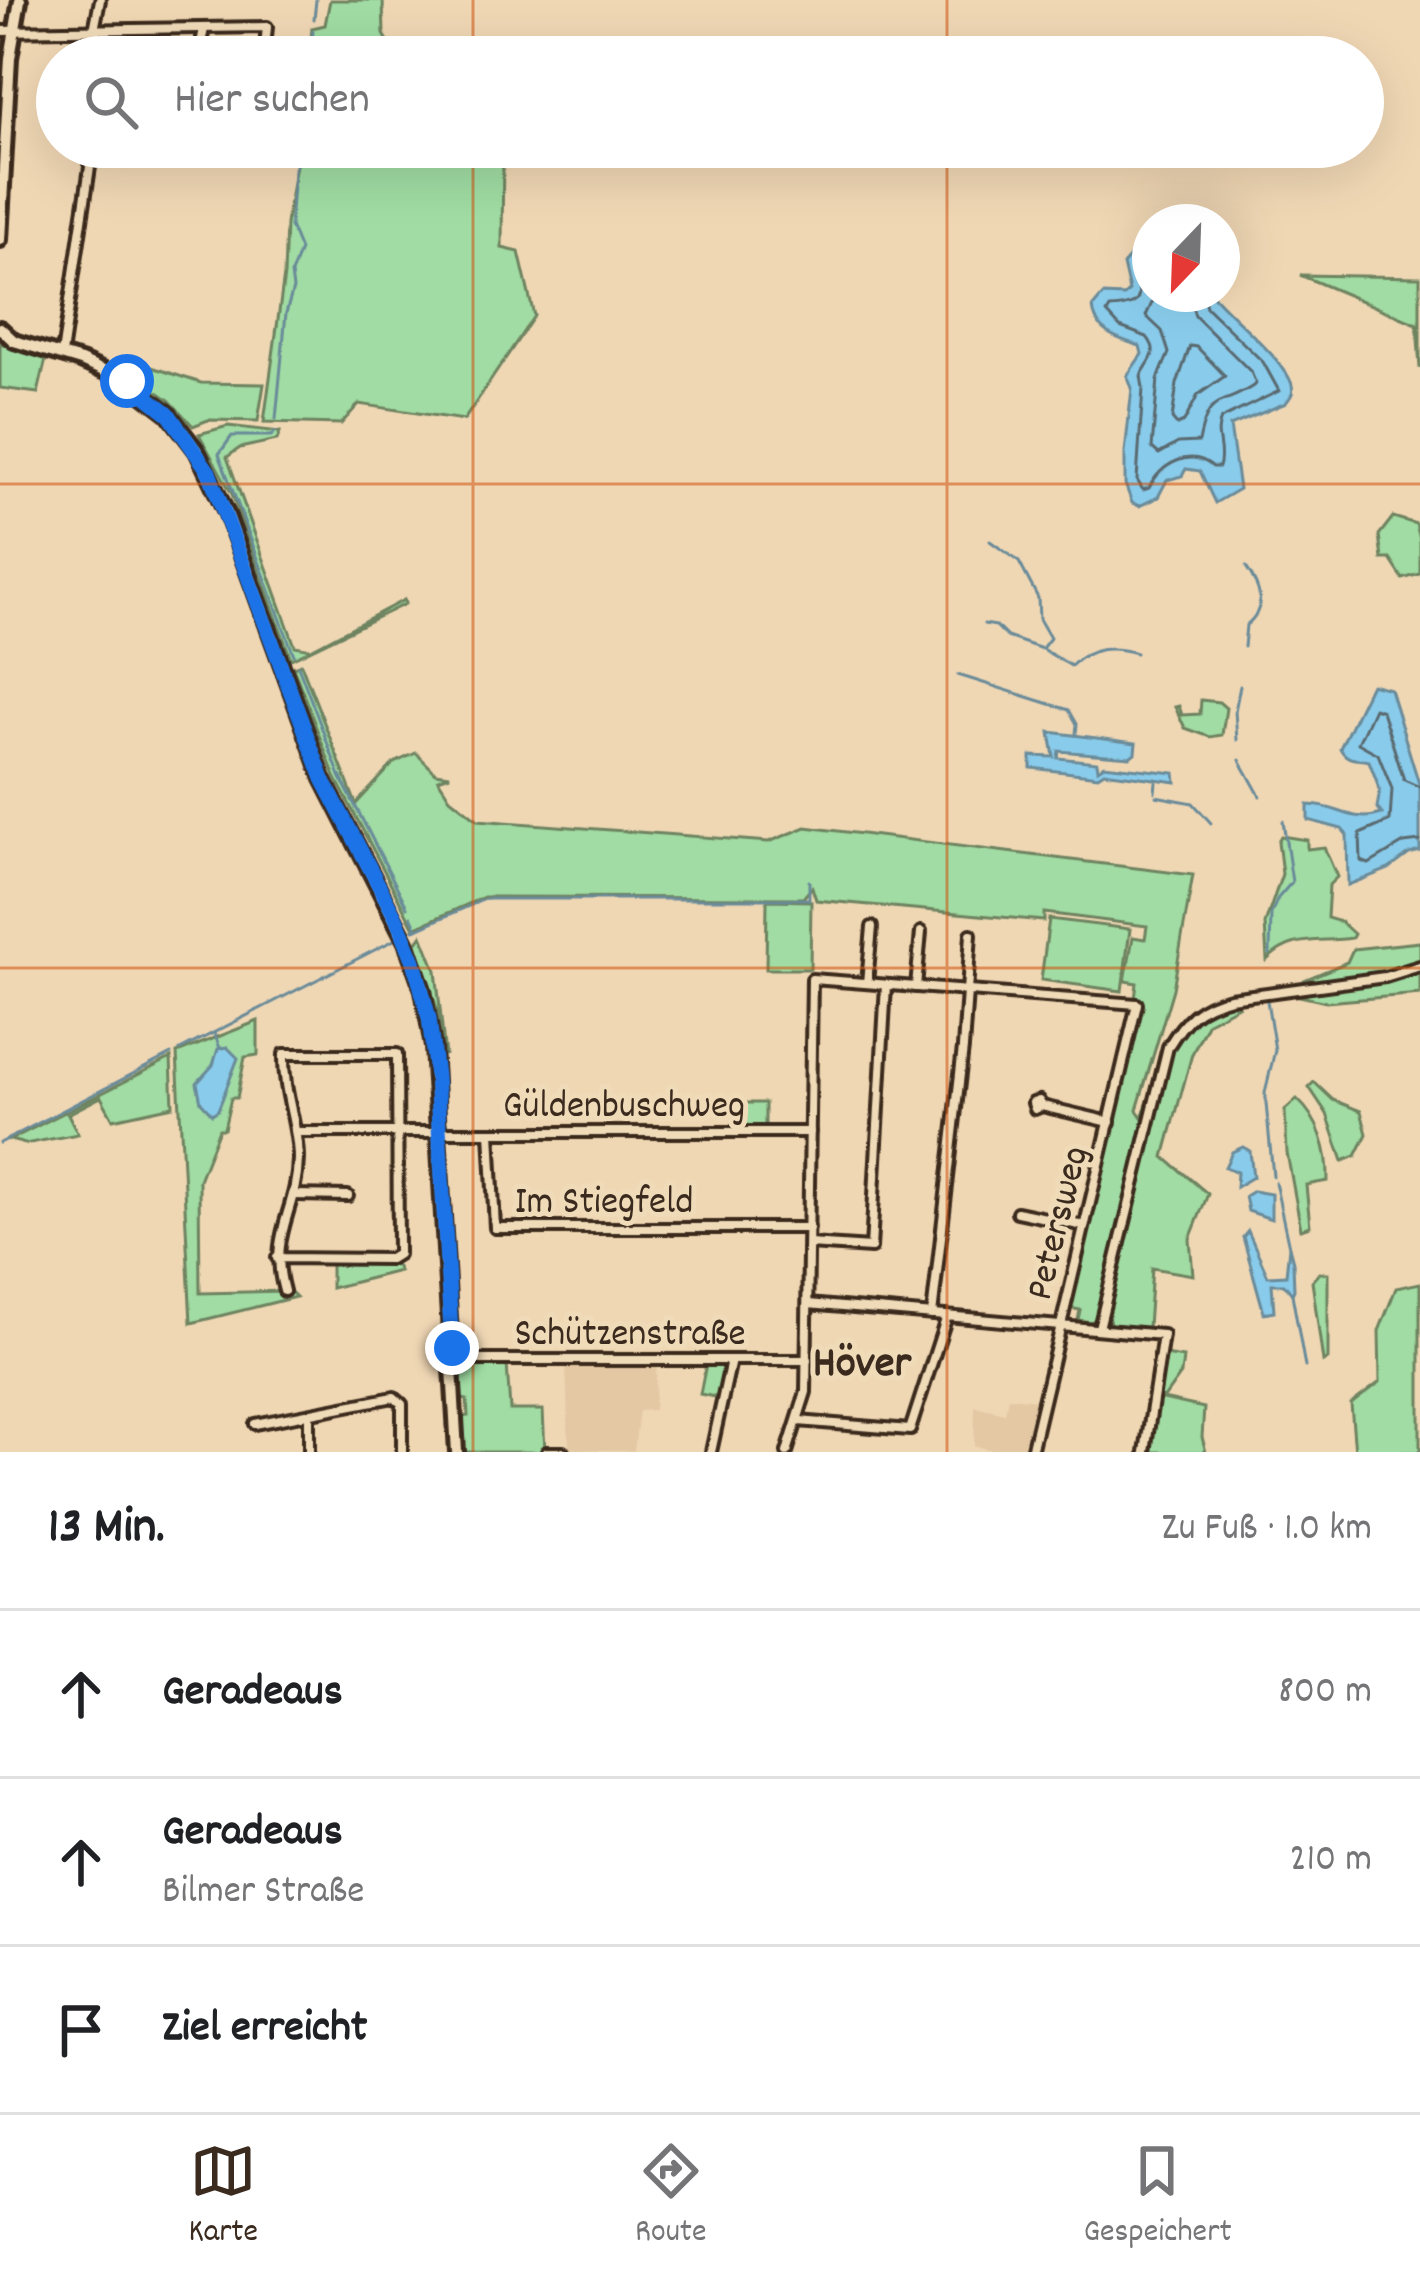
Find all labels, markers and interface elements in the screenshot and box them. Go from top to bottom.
search box [36,36,1384,168]
icon: search [78,69,144,135]
text: Hier suchen [174,70,370,134]
north arrow [1132,204,1240,312]
route start [100,354,154,408]
street label: Güldenbuschweg [503,1081,745,1136]
street label: Petersweg [1015,1141,1106,1306]
street label: Im Stiegfeld [514,1177,694,1232]
street label: Schützenstraße [514,1309,746,1364]
route end [425,1321,479,1375]
district label: Höver [813,1334,912,1398]
text: 13 Min. [48,1494,165,1566]
text: Zu Fuß · 1.0 km [1162,1503,1372,1558]
icon: ahead [48,1661,114,1727]
text: Geradeaus [162,1662,343,1726]
text: 800 m [1278,1666,1372,1721]
text: Geradeaus [162,1802,343,1866]
icon: ahead [48,1829,114,1895]
text: 210 m [1289,1834,1372,1889]
text: Bilmer Straße [162,1866,364,1921]
icon: arrive [48,1997,114,2063]
text: Ziel erreicht [162,1998,367,2062]
tab: Karte [188,2138,258,2257]
tab: Route [635,2138,707,2257]
tab: Gespeichert [1083,2138,1232,2257]

